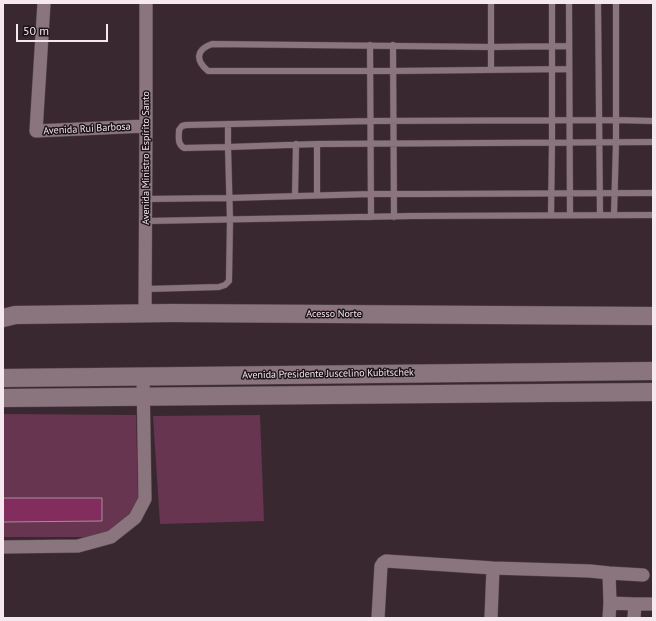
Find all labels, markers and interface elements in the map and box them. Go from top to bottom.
scale bar [18,16,110,42]
text: 50 m [23,23,49,38]
street label: Avenida Ministro Espírito Santo [140,91,152,225]
street label: Avenida Rui Barbosa [43,121,131,137]
street label: Acesso Norte [306,308,362,320]
street label: Avenida Presidente Juscelino Kubitschek [242,367,414,381]

